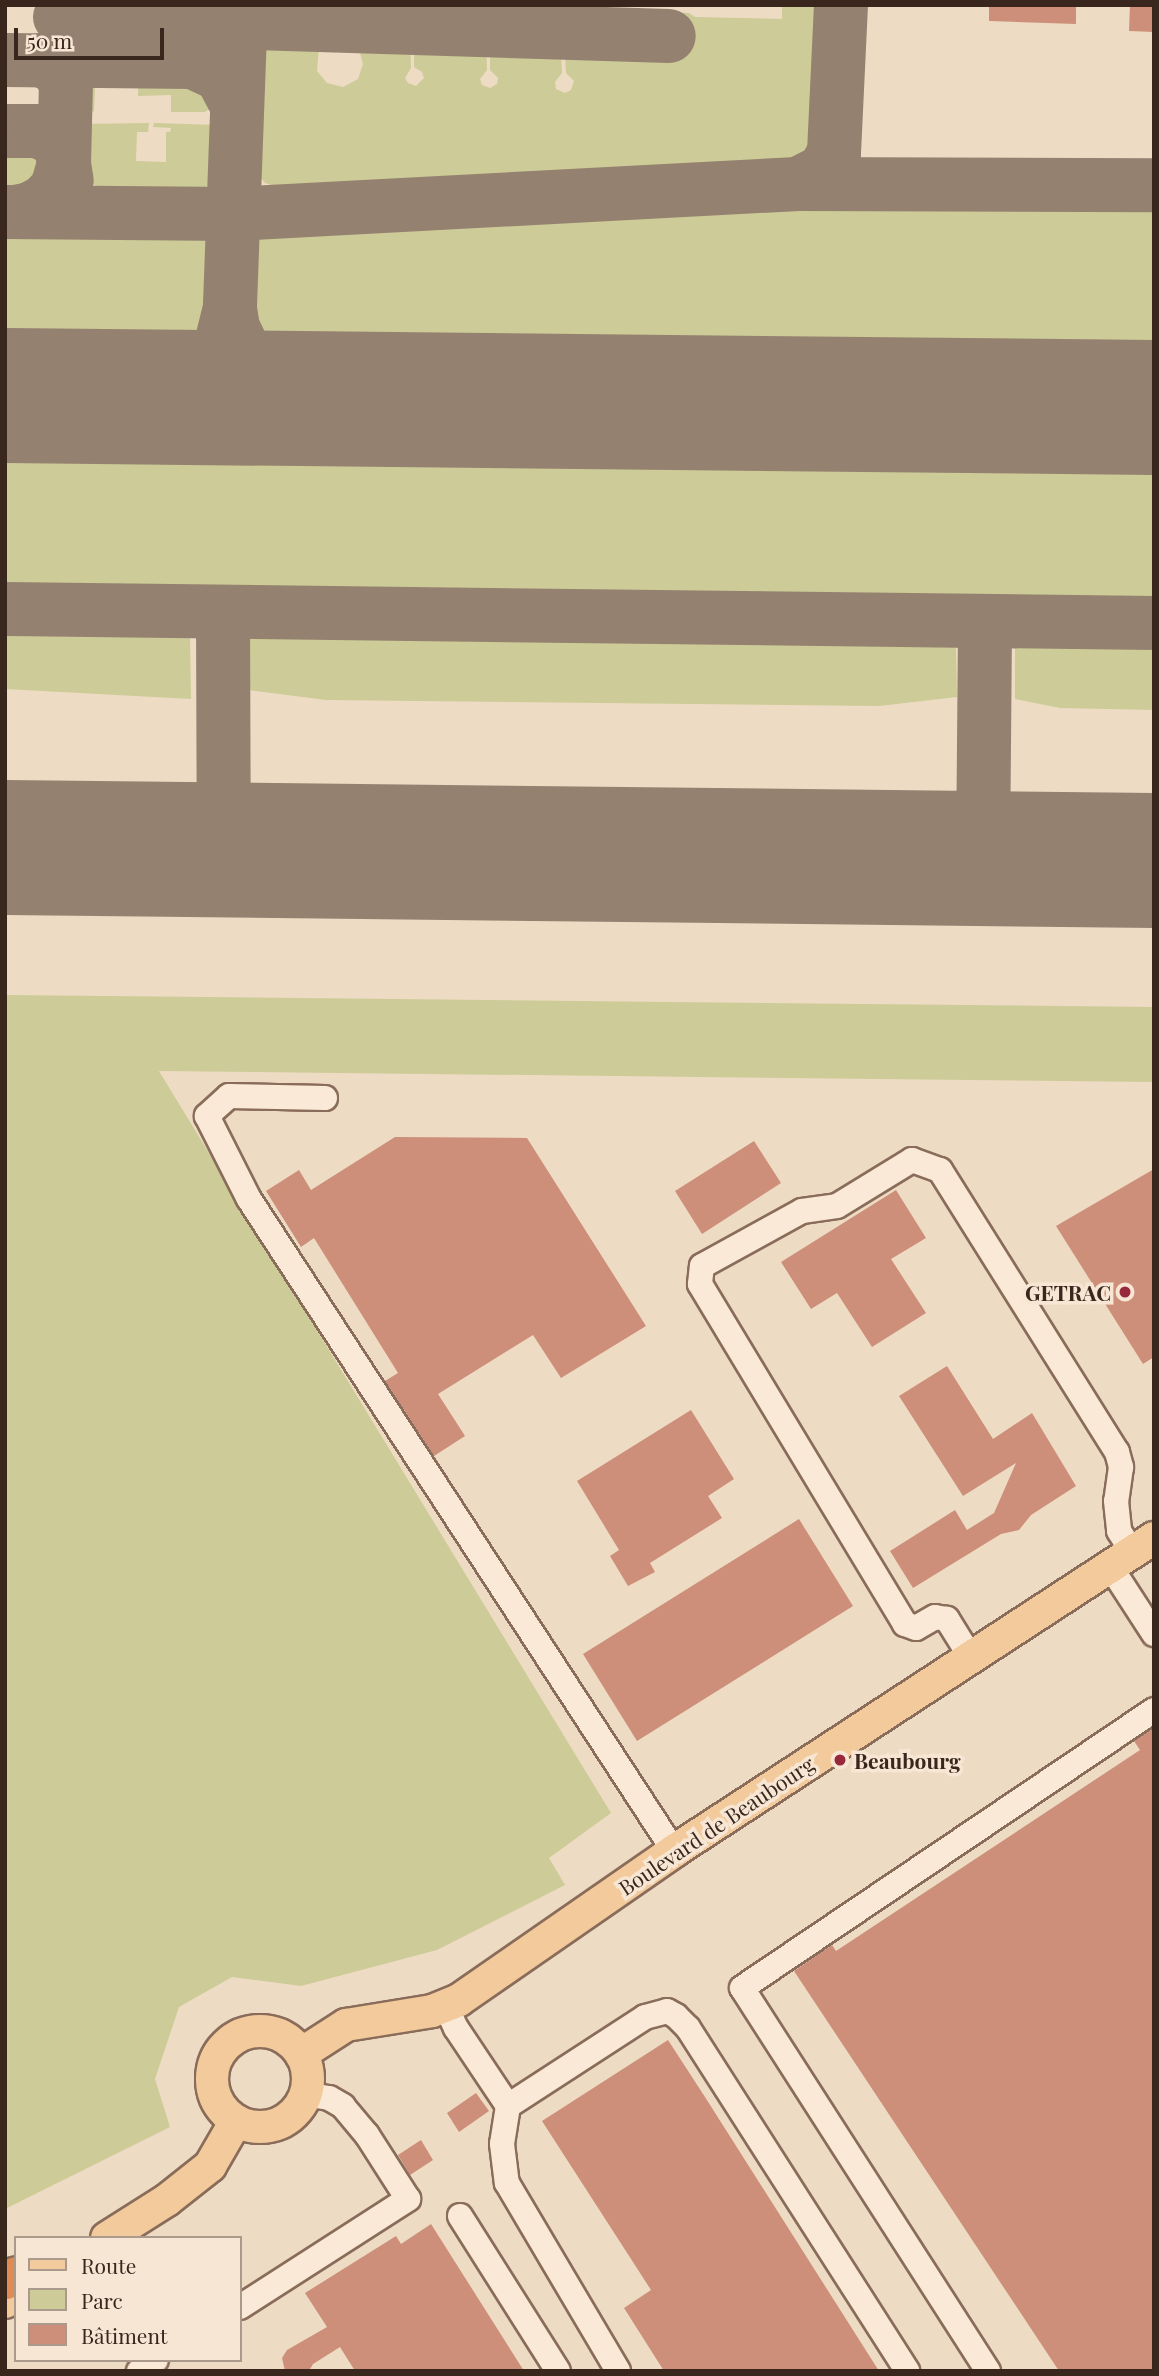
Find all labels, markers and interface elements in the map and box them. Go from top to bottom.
scale bar [18,14,168,58]
text: 50 m [27,26,72,54]
place label: GETRAC [1025,1279,1111,1305]
marker: GETRAC [1117,1284,1133,1300]
place label: Beaubourg [854,1747,961,1773]
street label: Boulevard de Beaubourg [613,1750,819,1900]
marker: Beaubourg [832,1752,848,1768]
legend [14,2236,242,2362]
text: Route [81,2251,136,2279]
text: Parc [81,2286,123,2314]
text: Bâtiment [81,2321,167,2349]

